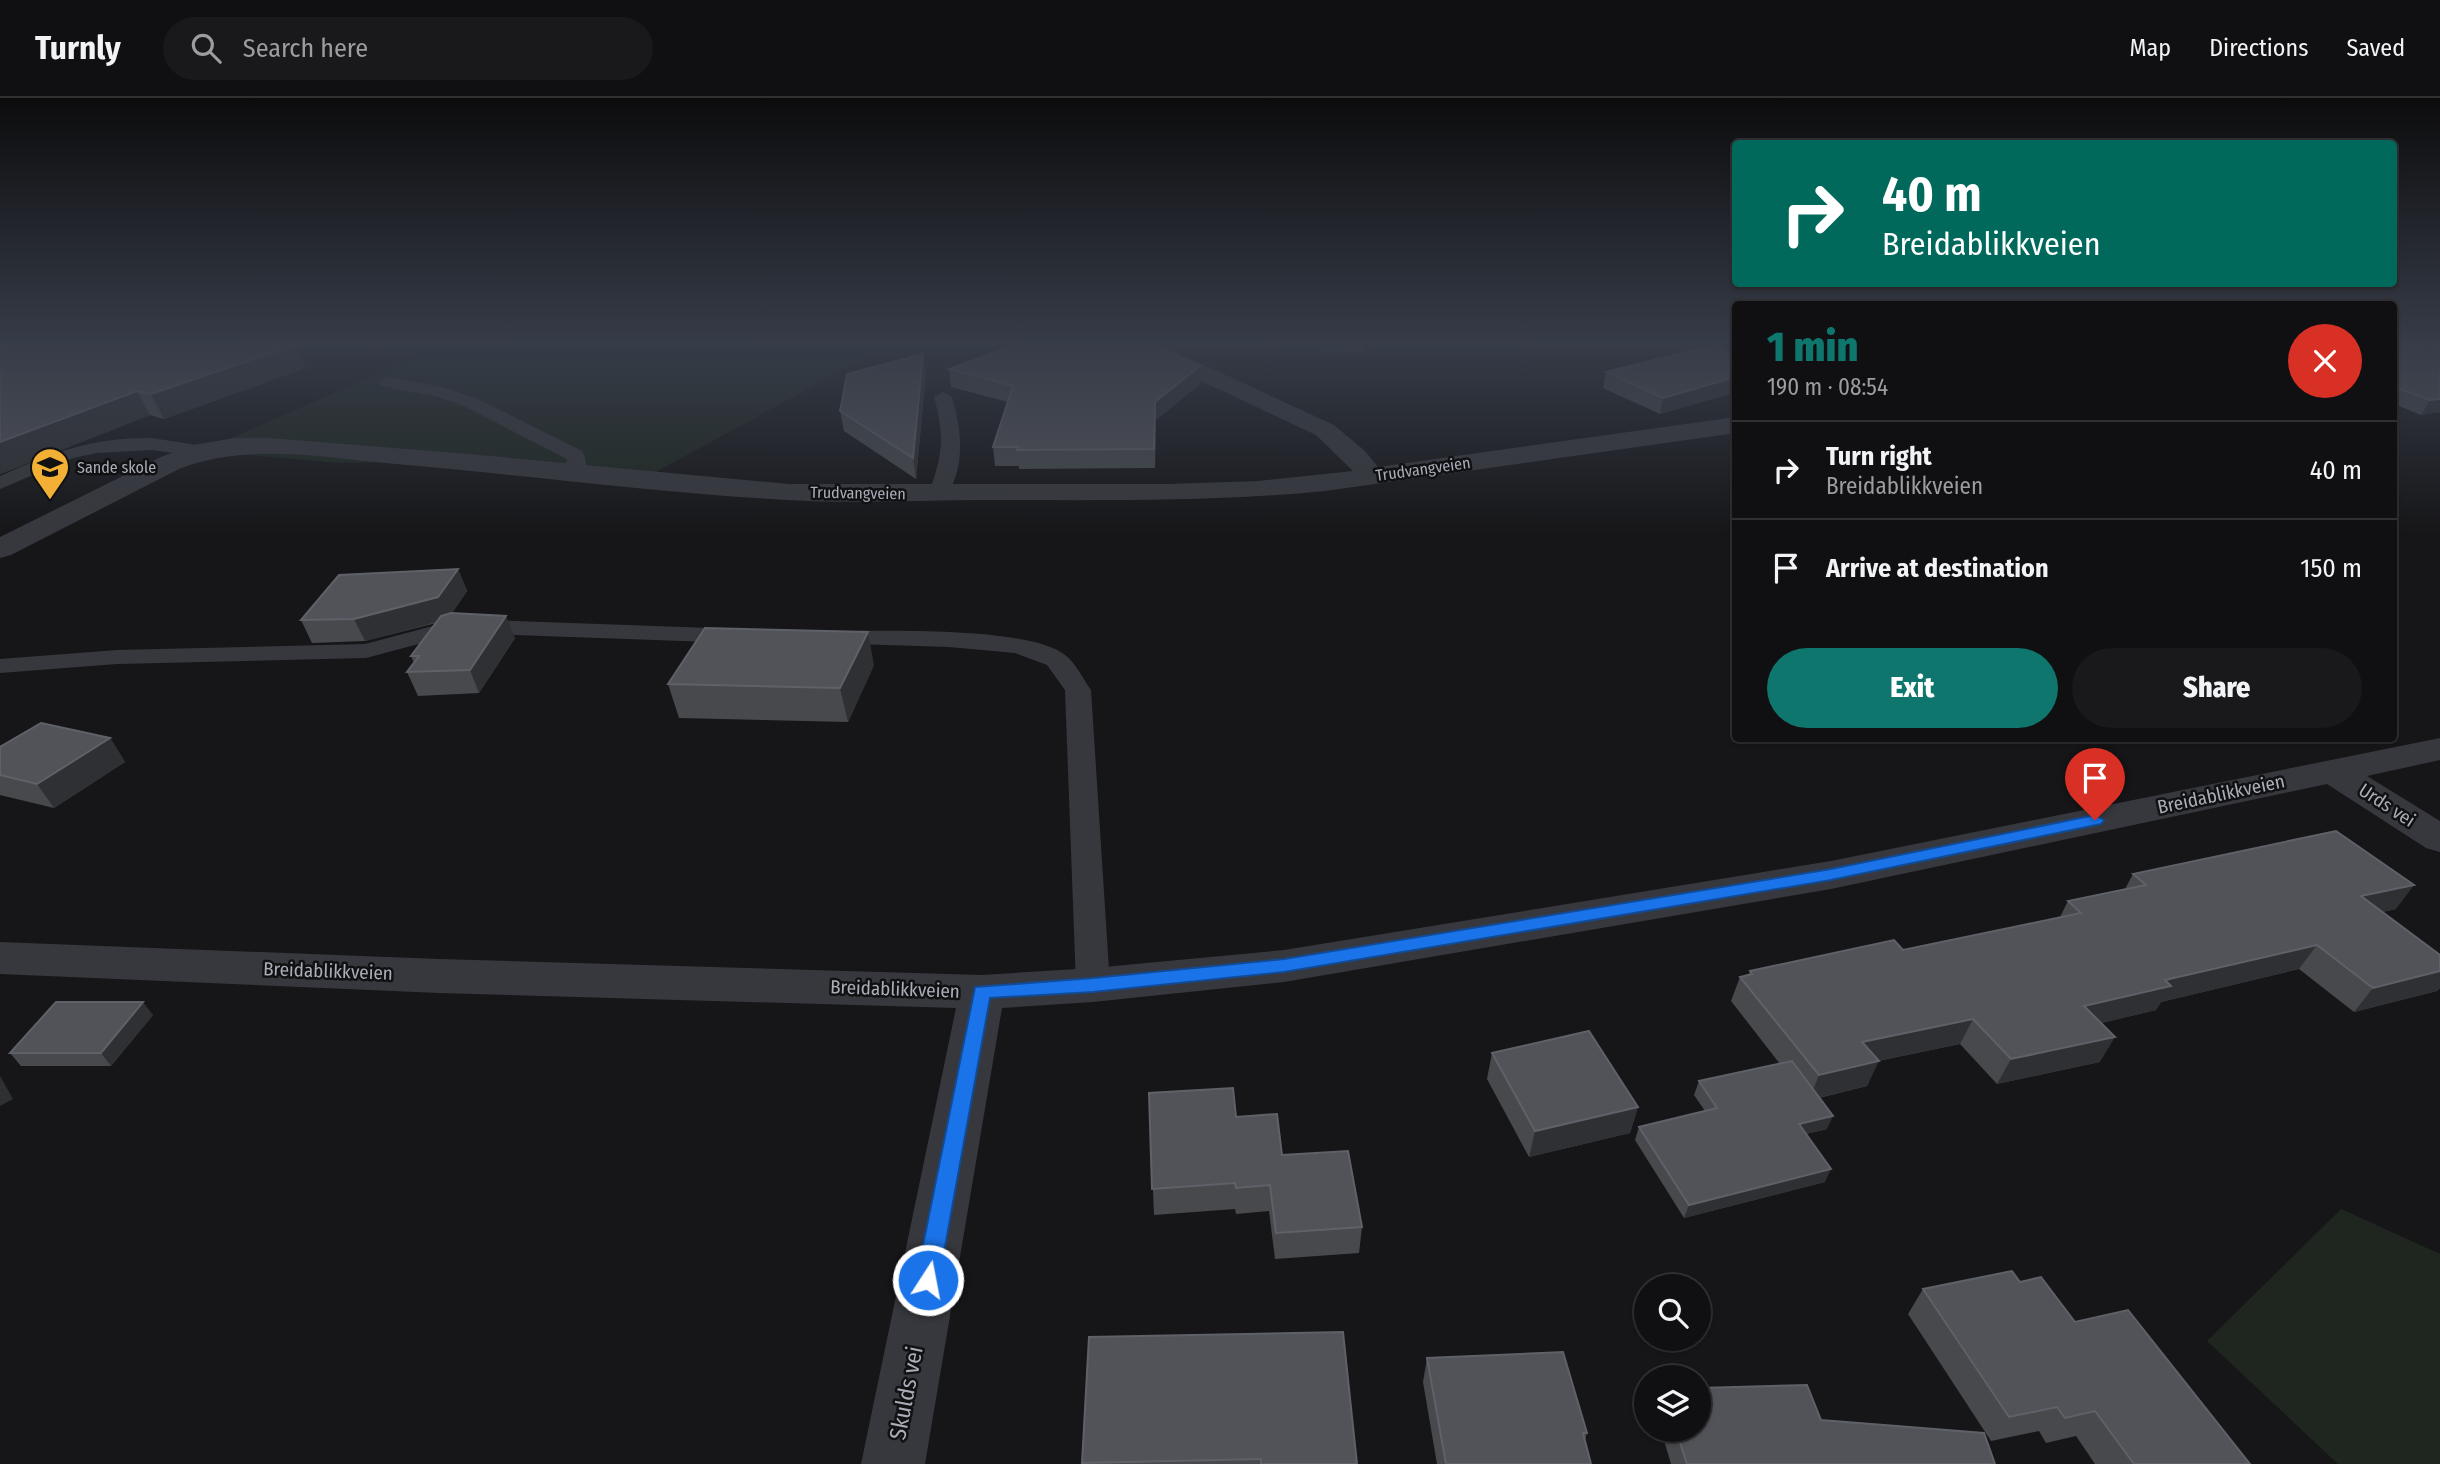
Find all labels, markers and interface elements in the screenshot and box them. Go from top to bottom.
search box [163,17,653,80]
text: Turnly [35,28,121,68]
icon: search [187,29,225,67]
text: Search here [243,33,368,64]
text: Map [2130,34,2171,62]
text: Directions [2209,34,2308,62]
text: Saved [2346,34,2405,62]
text: 40 m [1882,165,1982,224]
icon: right [1767,168,1858,259]
text: Breidablikkveien [1882,225,2101,263]
text: 1 min [1767,322,1858,372]
button: close [2288,324,2362,398]
text: 190 m · 08:54 [1767,373,1888,401]
text: Turn right [1826,441,1932,472]
school or university icon: Sande skole [29,446,71,501]
icon: right [1767,451,1805,489]
street label: Trudvangveien [1374,453,1472,485]
text: 40 m [2310,455,2362,486]
place label: Sande skole [77,458,156,477]
text: Breidablikkveien [1826,472,1983,500]
street label: Trudvangveien [810,483,906,503]
icon: arrive [1767,549,1805,587]
text: Arrive at destination [1826,553,2049,584]
text: 150 m [2300,553,2362,584]
button: Exit [1767,648,2058,728]
button: Share [2072,648,2362,728]
pin [2065,748,2125,820]
icon: arrive [2076,759,2114,797]
street label: Breidablikkveien [2155,769,2287,819]
street label: Urds vei [2354,778,2420,832]
street label: Breidablikkveien [263,957,393,985]
street label: Breidablikkveien [830,975,960,1003]
position arrow [891,1243,965,1317]
map controls [1634,1274,1711,1442]
button: search [1634,1274,1711,1351]
street label: Skulds vei [883,1344,929,1442]
button: layers [1634,1365,1711,1442]

